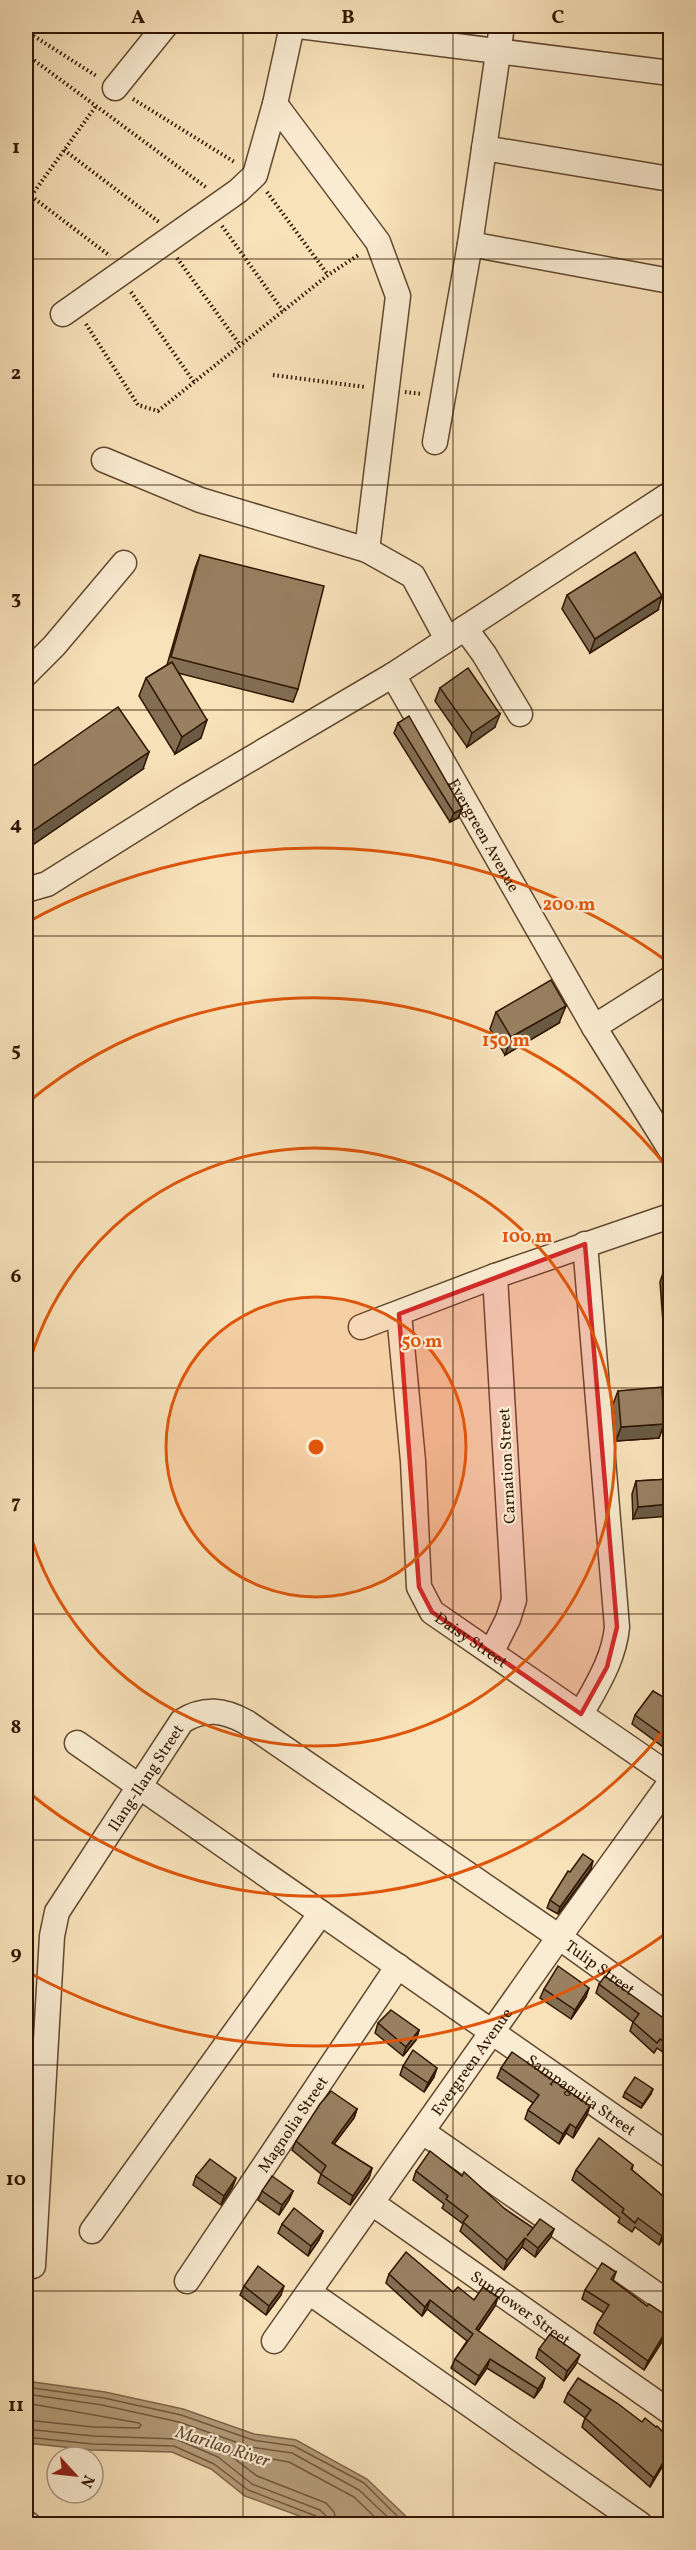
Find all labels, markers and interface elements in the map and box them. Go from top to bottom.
text: A [131,4,145,32]
text: B [341,4,355,32]
text: C [552,4,565,32]
text: 1 [12,134,20,162]
text: 2 [11,360,21,388]
text: 3 [11,585,21,613]
street label: Evergreen Avenue [441,775,524,897]
text: 4 [10,811,22,839]
text: 200 m [543,893,595,918]
text: 150 m [482,1029,530,1054]
text: 5 [11,1037,21,1065]
text: 100 m [502,1225,552,1250]
text: 6 [11,1263,22,1291]
text: 50 m [402,1330,442,1355]
street label: Carnation Street [494,1407,522,1524]
centre of rings [306,1437,326,1457]
text: 7 [11,1489,21,1517]
street label: Daisy Street [429,1608,512,1674]
text: 8 [11,1714,21,1742]
street label: Ilang-Ilang Street [104,1720,190,1836]
street label: Tulip Street [560,1936,639,2002]
text: 9 [10,1940,22,1968]
street label: Evergreen Avenue [427,2004,519,2121]
street label: Sampaguita Street [521,2050,640,2142]
street label: Magnolia Street [254,2072,334,2178]
text: 10 [6,2166,26,2194]
street label: Sunflower Street [465,2266,575,2352]
text: 11 [8,2392,24,2420]
water label: Marilao River [171,2420,273,2474]
north arrow [45,2445,105,2505]
text: N [74,2471,99,2491]

